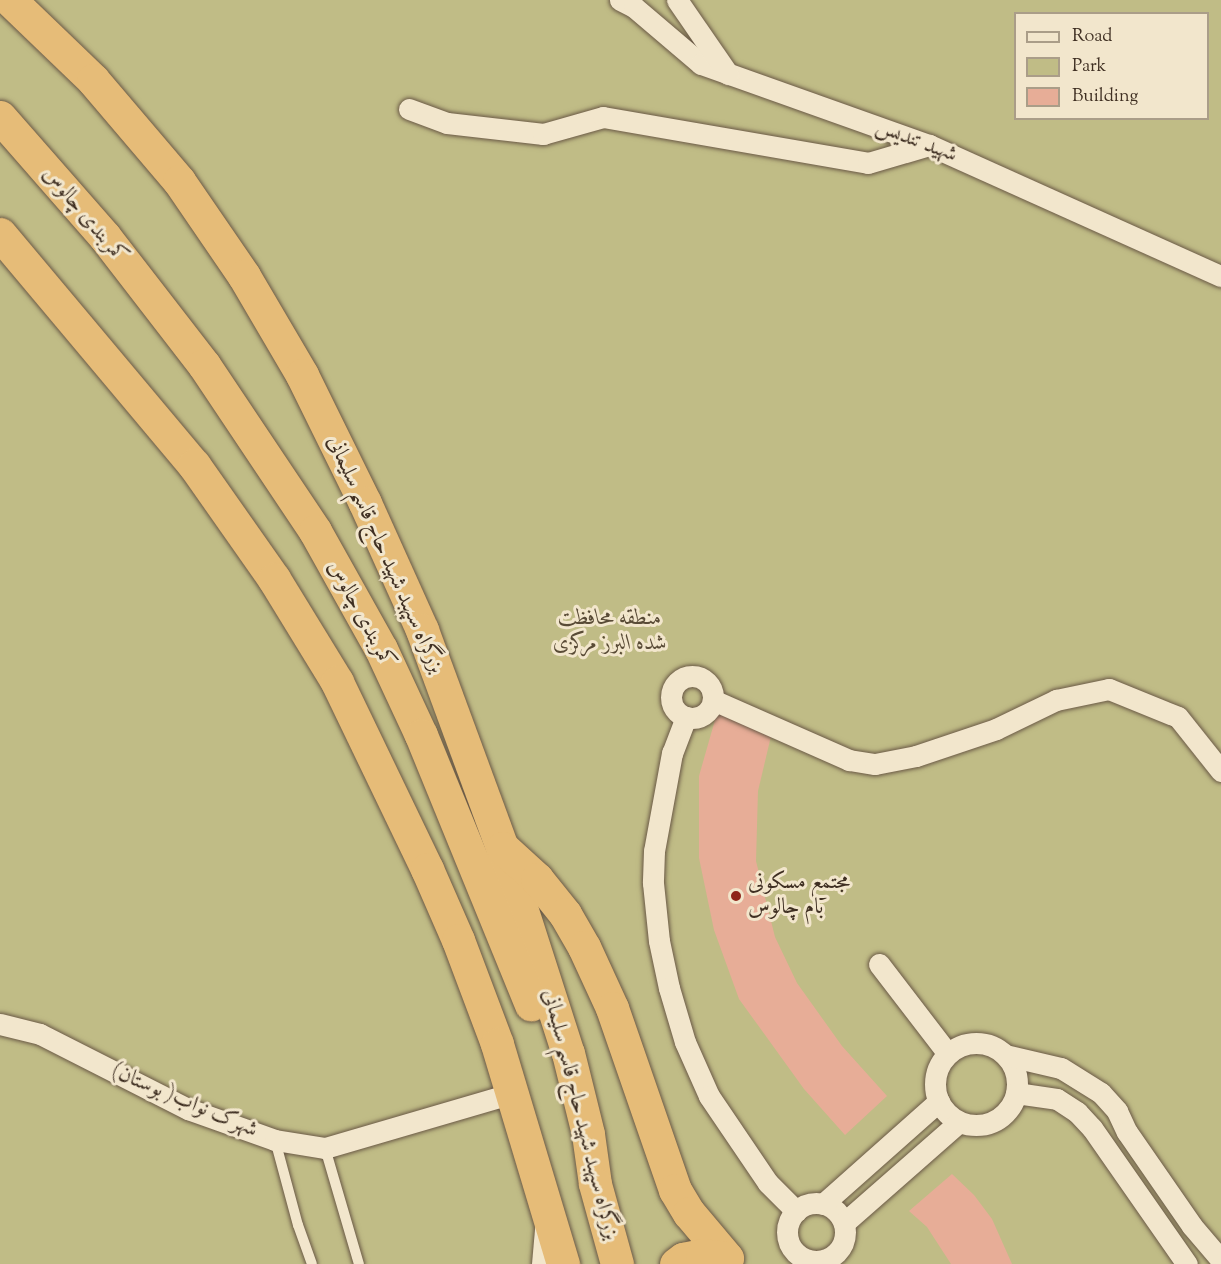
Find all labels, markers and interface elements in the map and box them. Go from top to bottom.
legend [1014,12,1209,120]
text: Road [1072,24,1112,50]
text: Park [1072,54,1106,80]
text: Building [1072,84,1138,110]
street label: شهید تندیس [872,114,960,170]
street label: کمربندی چالوس [36,162,132,270]
street label: بزرگراه سپهبد شهید حاج قاسم سلیمانی [320,432,448,678]
street label: کمربندی چالوس [320,556,400,674]
park label: منطقه محافظت شده البرز مرکزی [553,606,667,658]
place label: مجتمع مسکونی بام چالوس [748,870,850,921]
marker: مجتمع مسکونی بام چالوس [729,889,743,903]
street label: بزرگراه سپهبد شهید حاج قاسم سلیمانی [535,987,623,1243]
street label: شهرک نواب( بوستان) [107,1059,261,1145]

